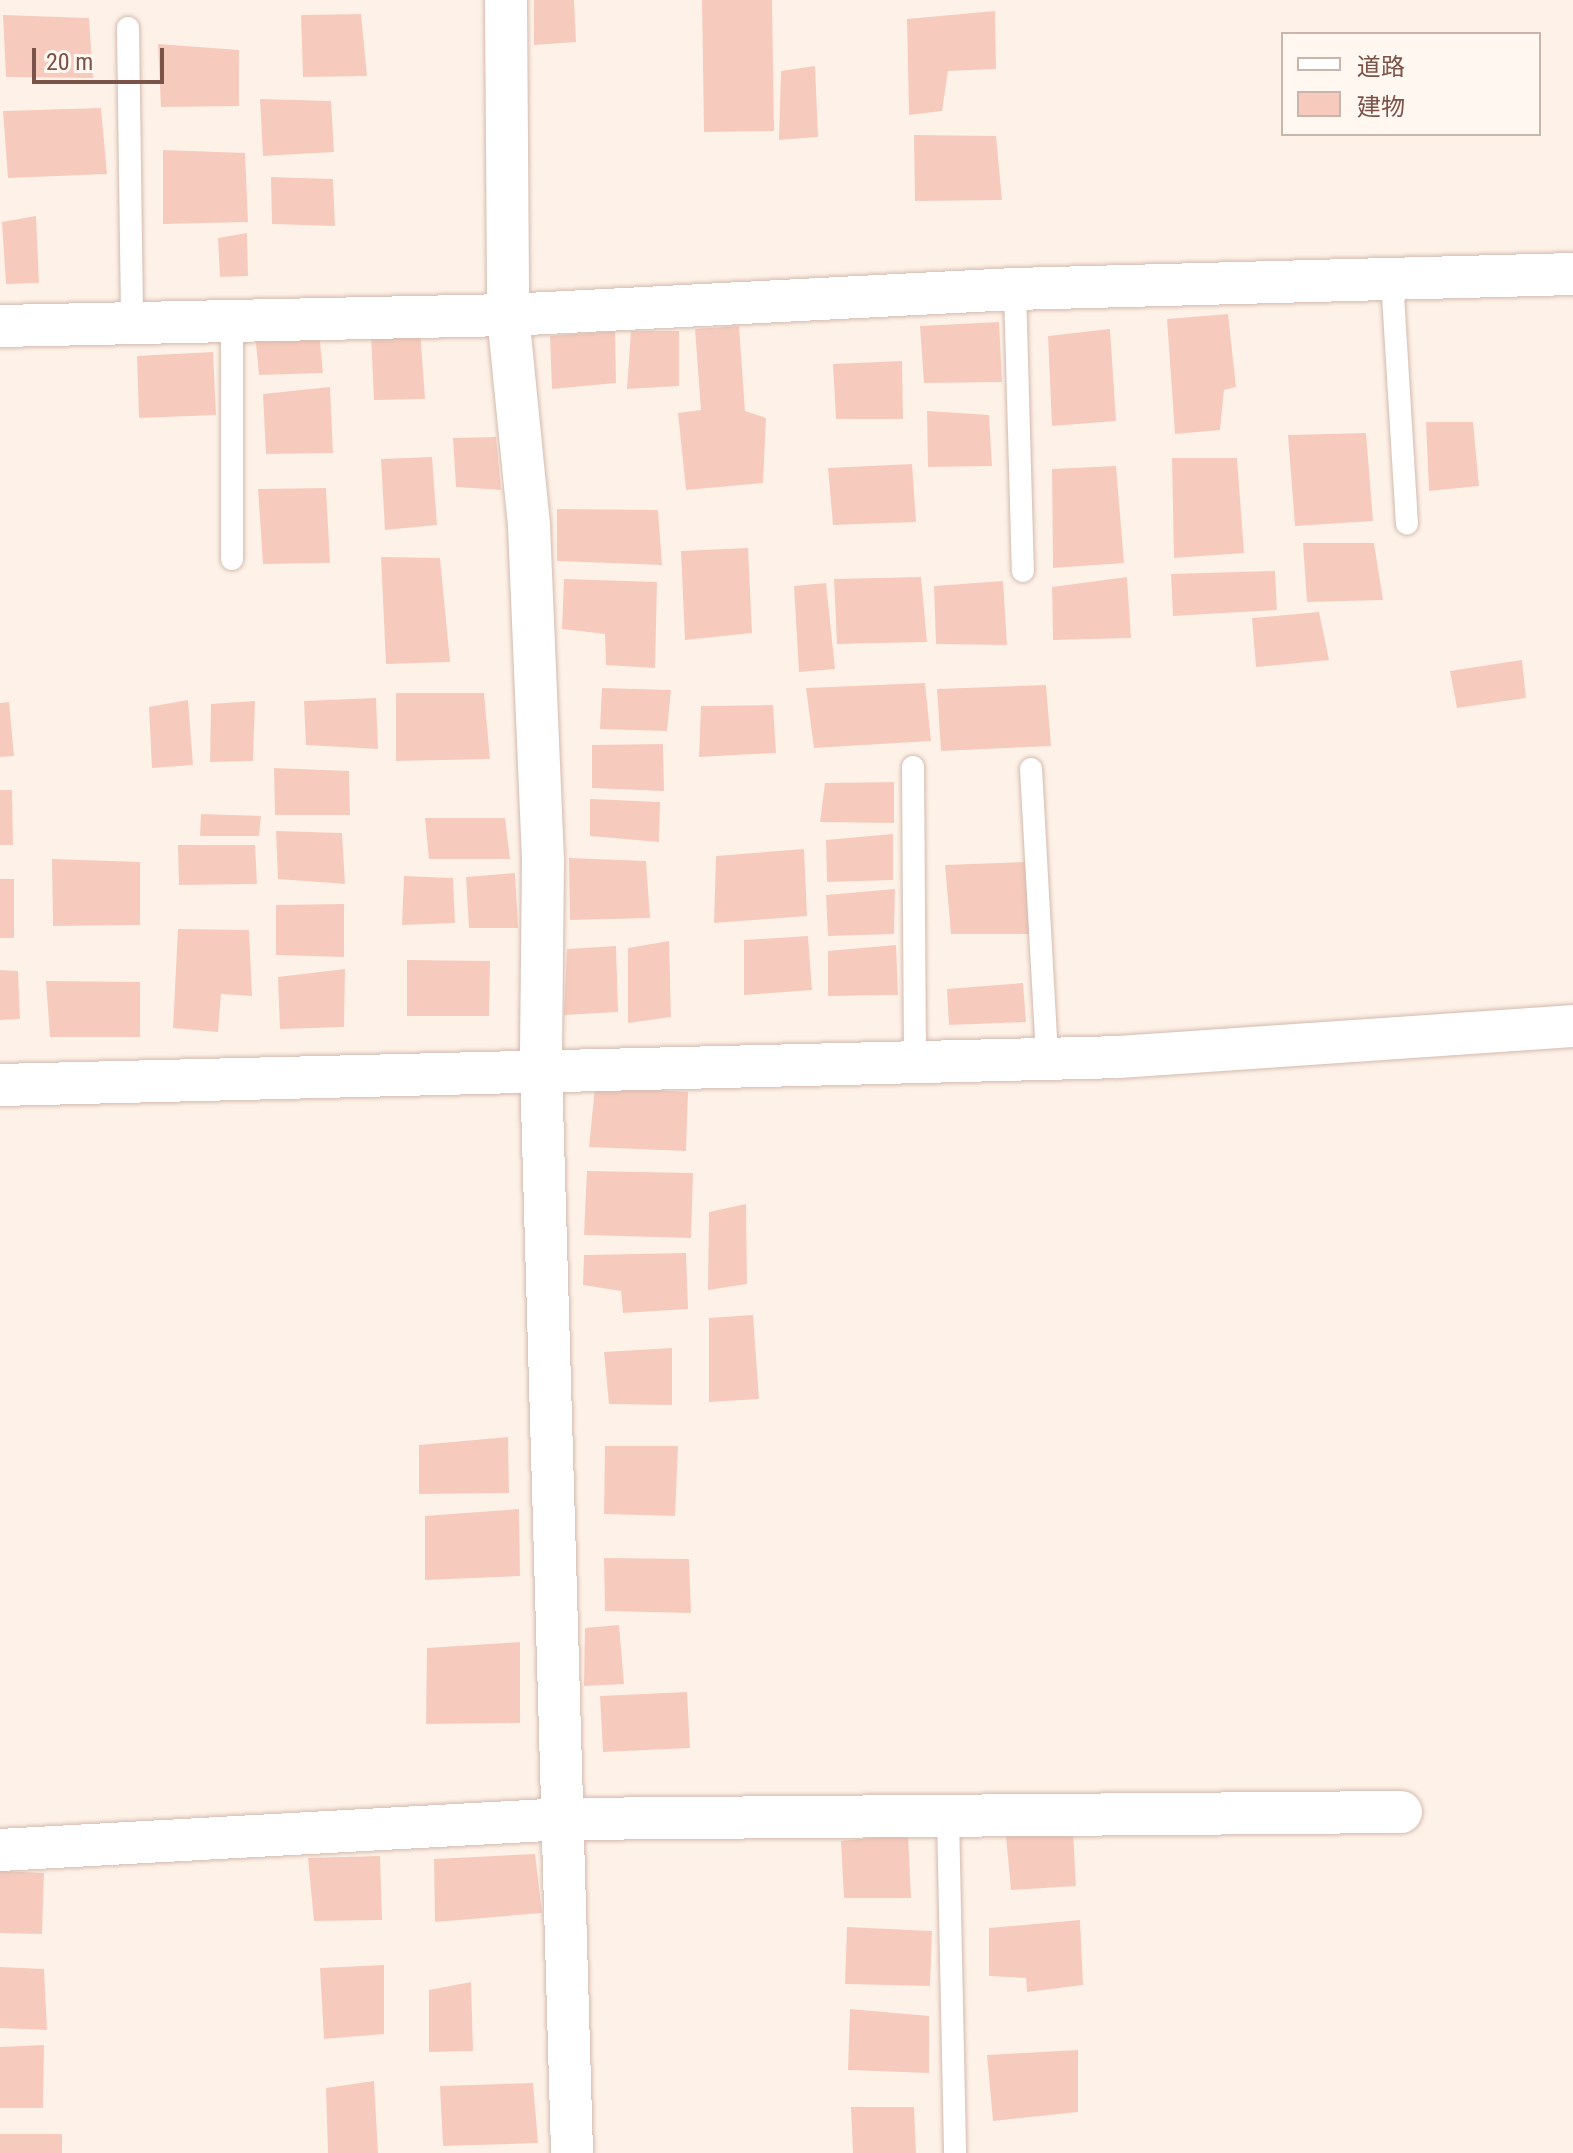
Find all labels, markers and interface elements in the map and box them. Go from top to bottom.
scale bar [36,32,168,82]
legend [1281,32,1541,136]
text: 20 m [46,48,93,76]
text: 道路 [1357,53,1405,81]
text: 建物 [1357,93,1405,121]

